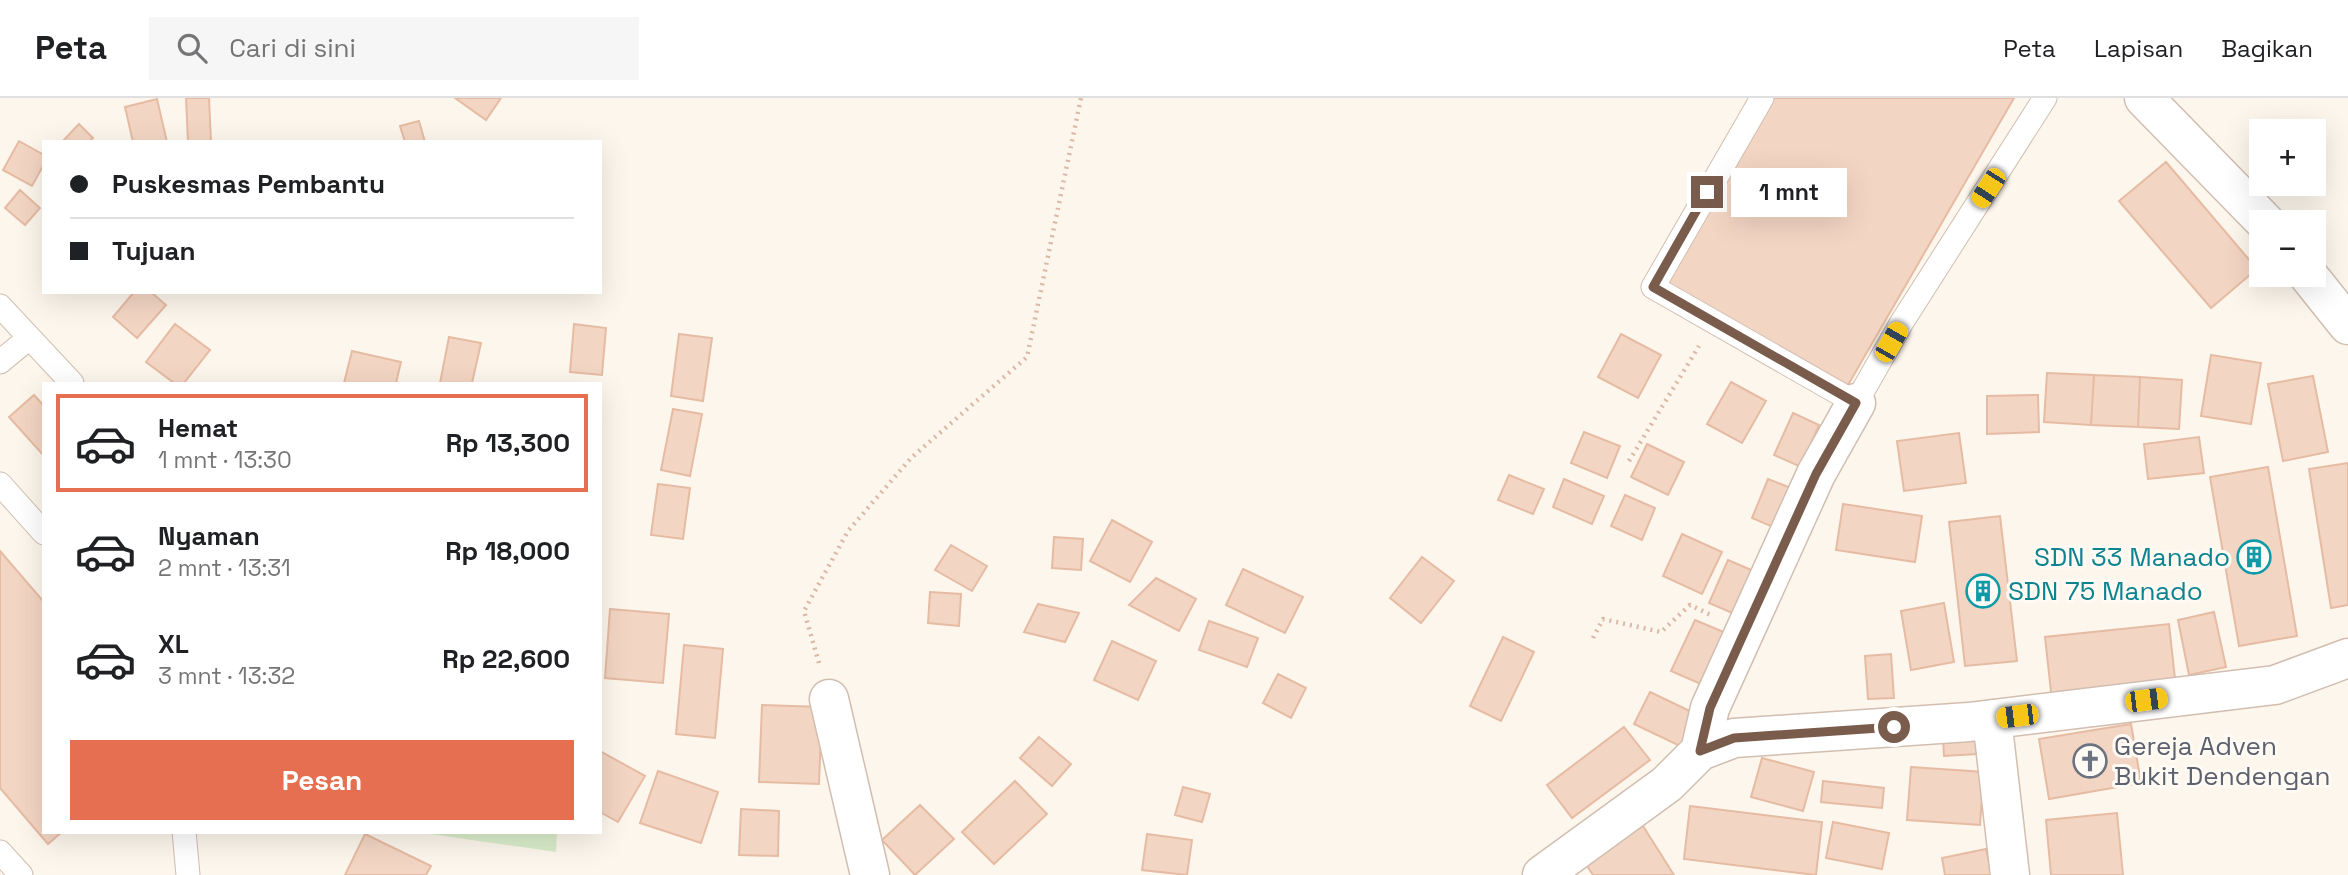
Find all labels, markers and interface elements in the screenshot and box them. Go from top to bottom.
search box [149,17,639,80]
text: Peta [35,27,107,69]
icon: search [173,29,211,67]
text: Cari di sini [229,31,356,65]
text: Peta [2003,33,2056,64]
text: Lapisan [2094,33,2183,64]
text: Bagikan [2221,33,2313,64]
map controls [2249,119,2326,287]
button: + [2249,119,2326,196]
car [1968,165,2009,211]
text: Puskesmas Pembantu [112,167,385,201]
callout: 1 mnt [1732,168,1847,217]
route end [1691,176,1723,208]
text: 1 mnt [1759,177,1819,207]
button: − [2249,210,2326,287]
text: Tujuan [112,234,195,268]
car [1872,319,1911,365]
text: Hemat [158,411,238,445]
icon: car [74,412,137,475]
text: Rp 13,300 [446,426,570,460]
text: 1 mnt · 13:30 [158,445,292,475]
text: Nyaman [158,519,260,553]
icon: car [74,520,137,583]
text: Rp 18,000 [445,534,570,568]
building icon: SDN 33 Manado [2235,538,2273,576]
place label: SDN 33 Manado [2034,540,2230,574]
text: 2 mnt · 13:31 [158,553,291,583]
building icon: SDN 75 Manado [1964,572,2002,610]
place label: SDN 75 Manado [2008,574,2203,608]
text: XL [158,627,189,661]
icon: car [74,628,137,691]
text: Rp 22,600 [442,642,570,676]
text: 3 mnt · 13:32 [158,661,295,691]
car [2124,687,2169,713]
car [1995,703,2040,729]
route start [1878,711,1910,743]
place label: Gereja Adven Bukit Dendengan [2114,729,2330,793]
button: Pesan [70,740,574,820]
church icon: Gereja Adven Bukit Dendengan [2071,742,2109,780]

